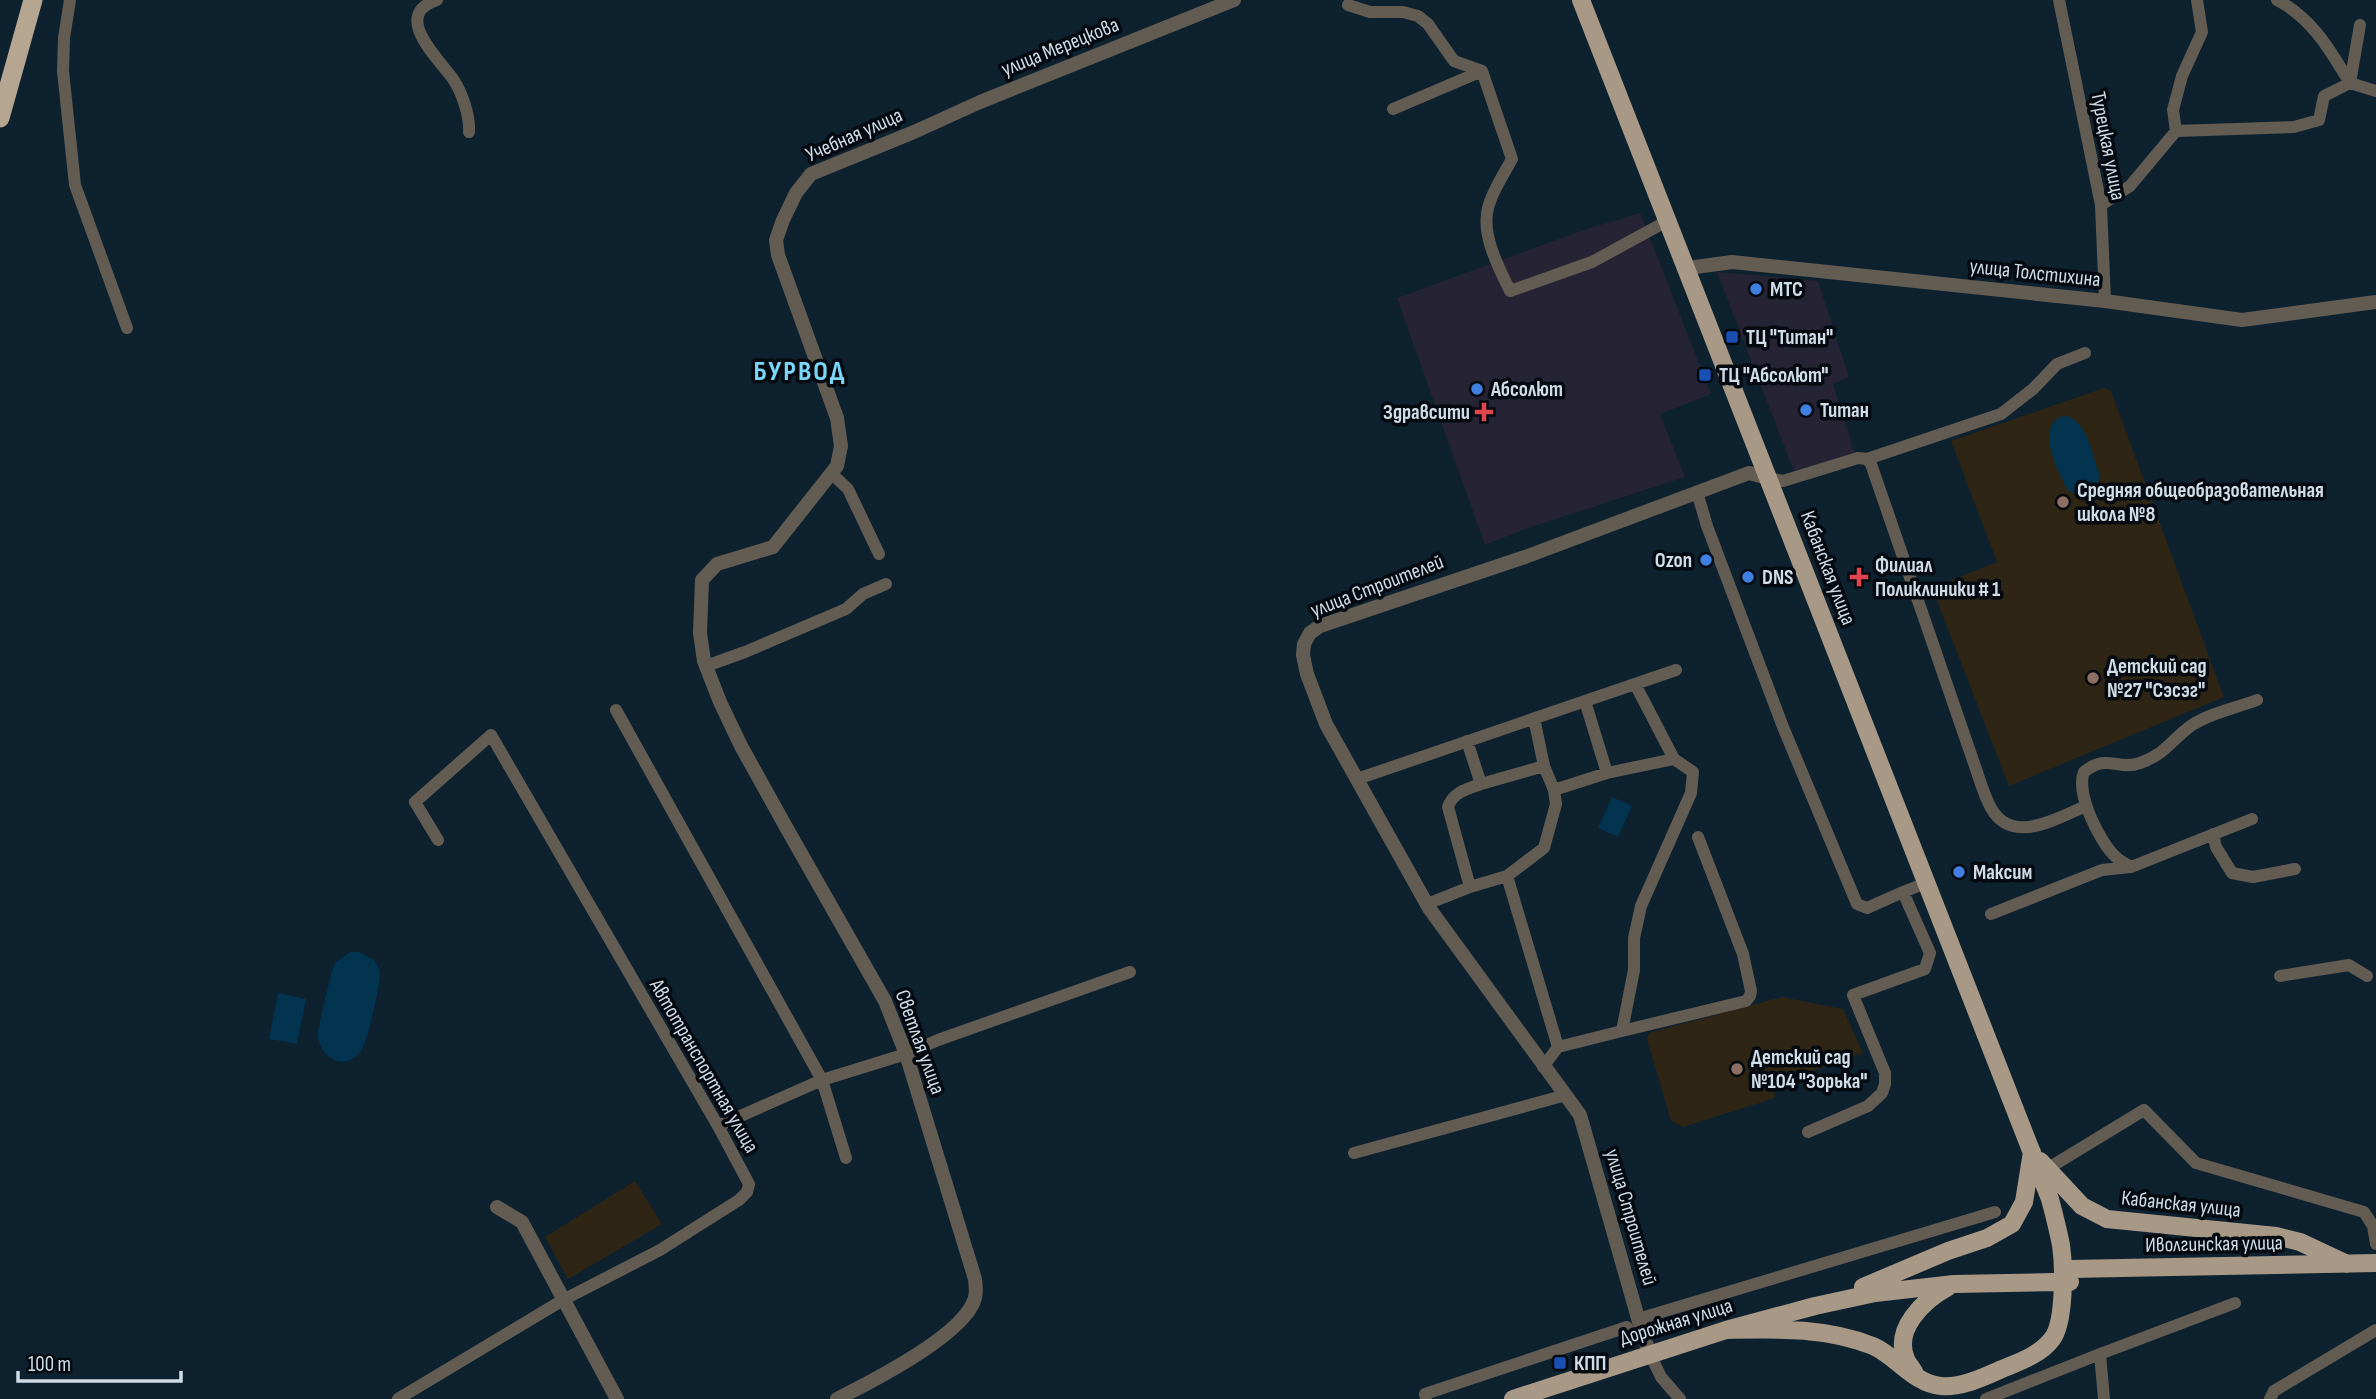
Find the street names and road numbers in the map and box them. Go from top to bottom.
street label: улица Мерецкова [998,12,1122,82]
street label: Турецкая улица [2085,90,2131,202]
street label: Учебная улица [802,103,906,167]
street label: улица Толстихина [1968,254,2102,292]
street label: Кабанская улица [1795,508,1861,628]
street label: улица Строителей [1307,549,1447,623]
street label: Автотранспортная улица [644,974,764,1157]
street label: Светлая улица [890,986,950,1098]
street label: улица Строителей [1600,1146,1662,1288]
street label: Кабанская улица [2120,1185,2242,1223]
street label: Иволгинская улица [2145,1230,2283,1258]
street label: Дорожная улица [1616,1293,1736,1351]

